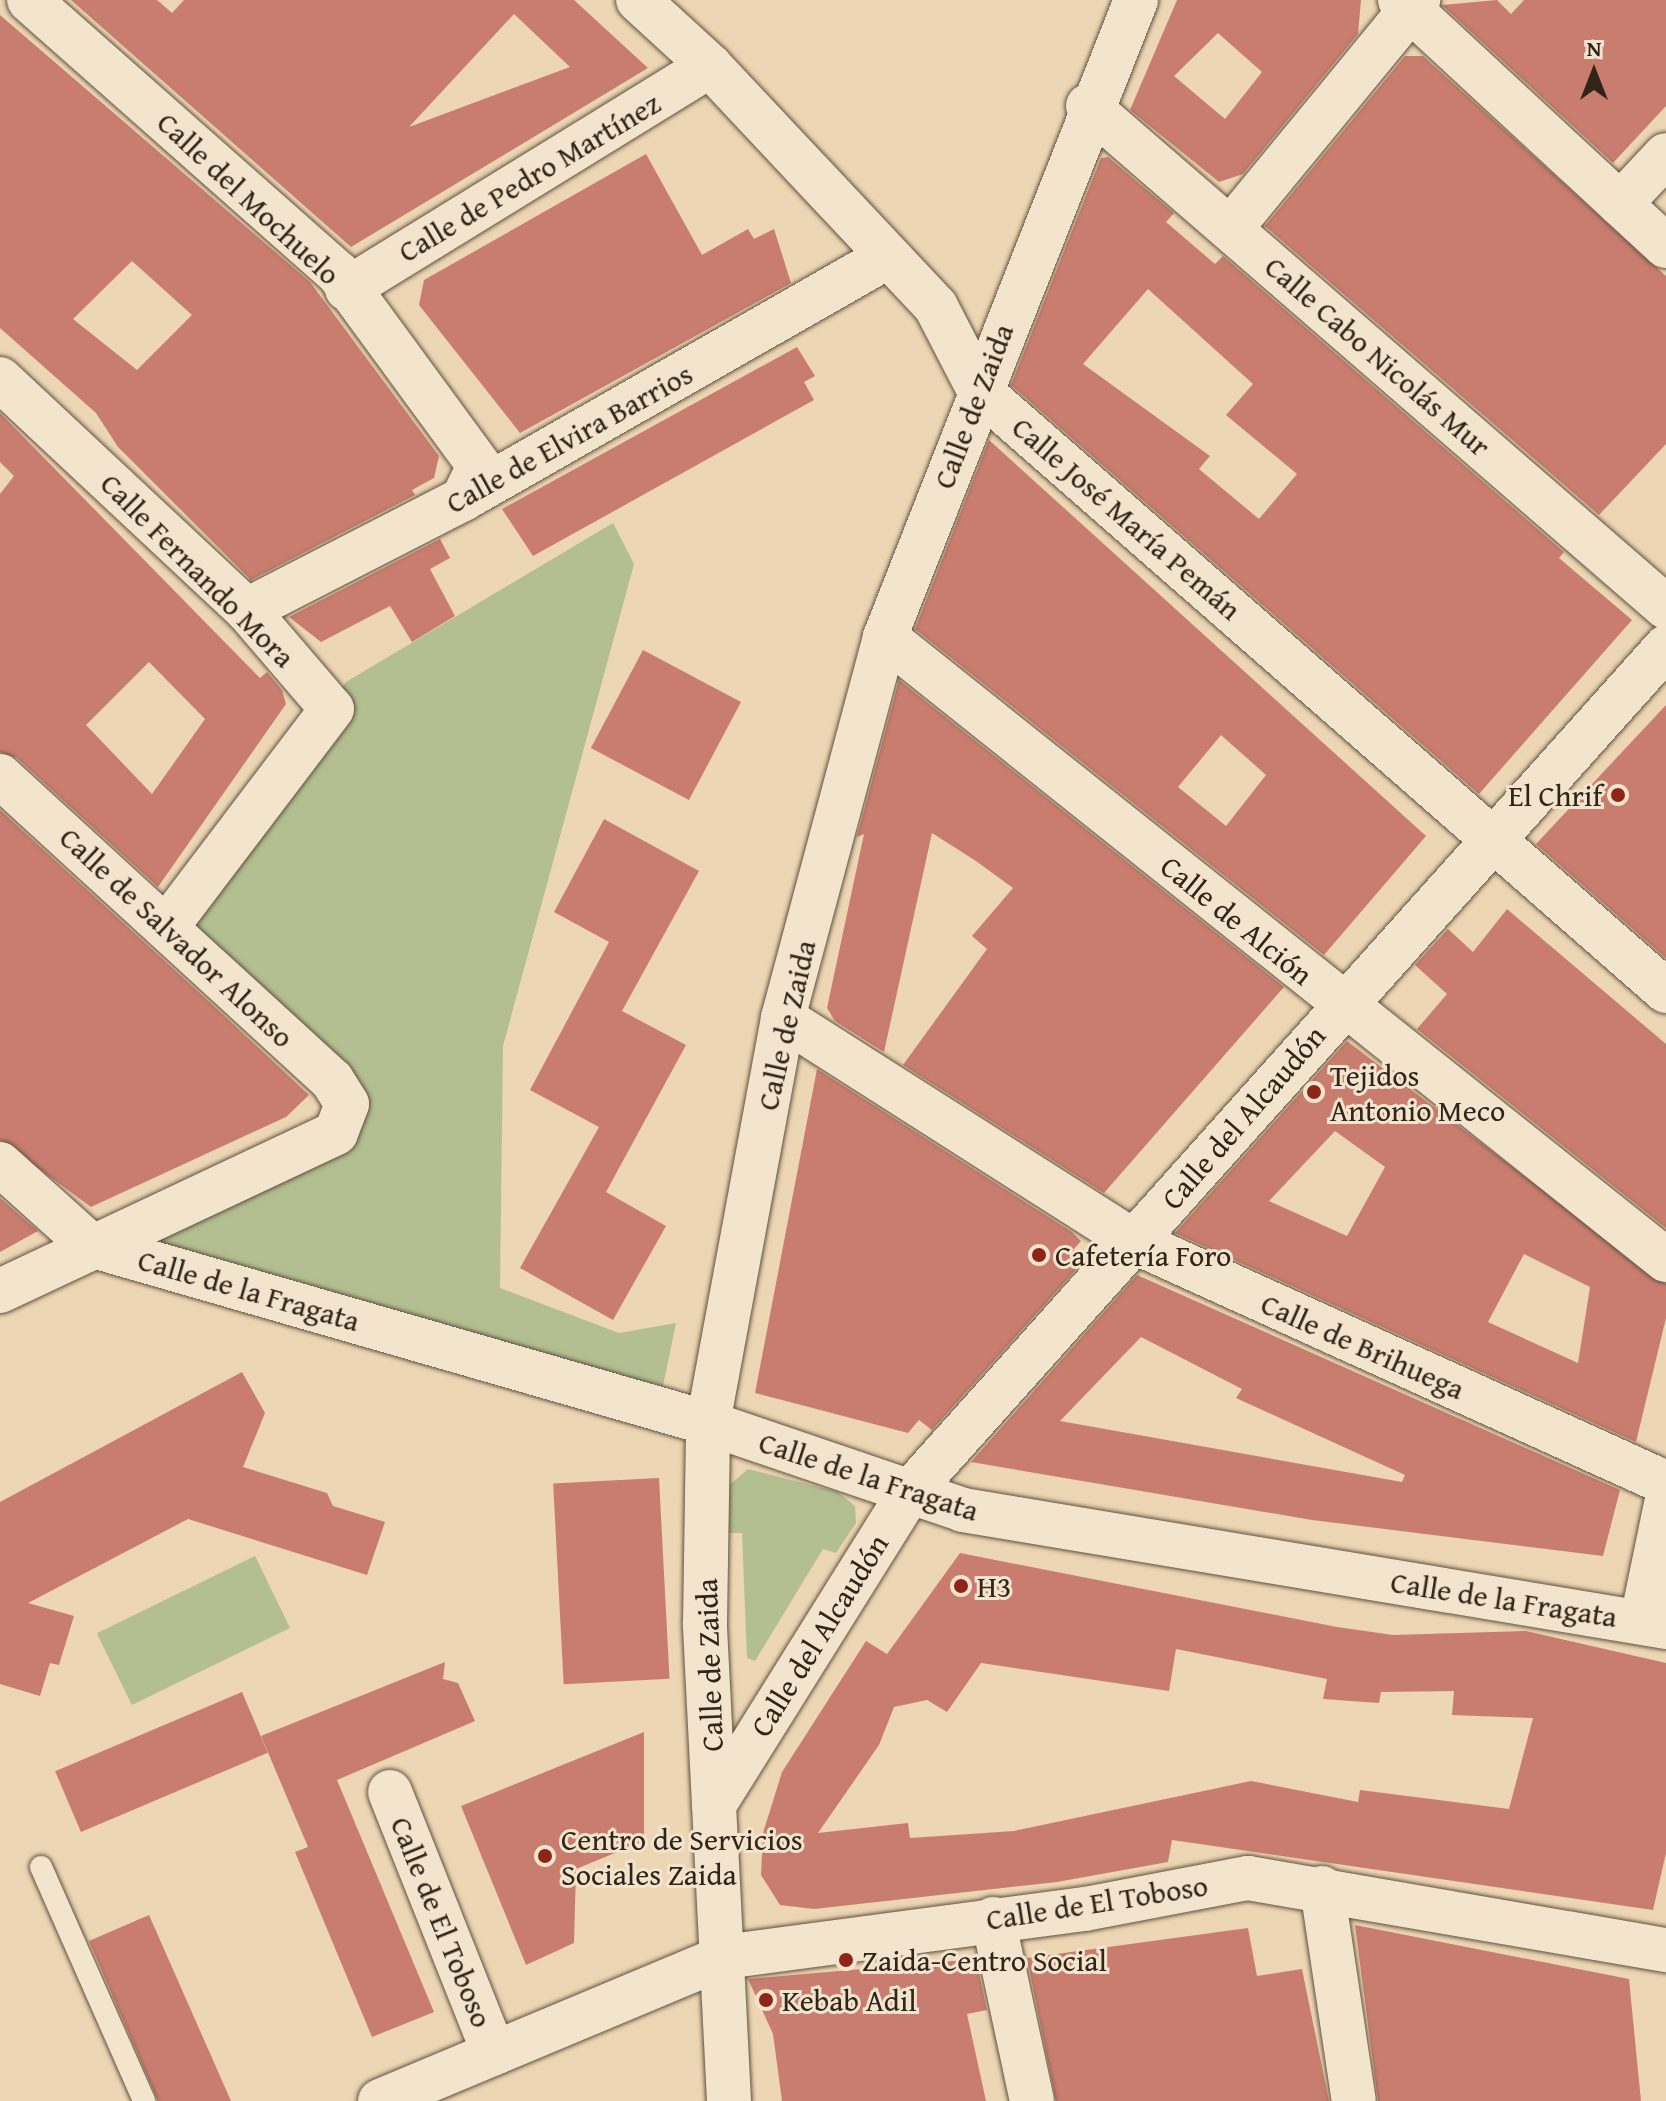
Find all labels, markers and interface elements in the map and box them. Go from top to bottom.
north arrow [1554,32,1634,112]
text: N [1587,32,1601,64]
street label: Calle de Pedro Martínez [392,85,666,269]
street label: Calle del Mochuelo [150,104,348,292]
street label: Calle Cabo Nicolás Mur [1258,248,1498,464]
street label: Calle de Zaida [925,319,1021,493]
street label: Calle de Elvira Barrios [440,355,698,521]
street label: Calle José María Pemán [1005,409,1249,627]
street label: Calle Fernando Mora [93,465,303,675]
place label: El Chrif [1508,777,1602,813]
marker: El Chrif [1609,786,1627,804]
street label: Calle de Salvador Alonso [53,819,301,1055]
street label: Calle de Alción [1154,848,1320,992]
street label: Calle de Zaida [749,936,823,1114]
street label: Calle del Alcaudón [1153,1018,1333,1216]
place label: Tejidos Antonio Meco [1330,1057,1505,1128]
marker: Tejidos Antonio Meco [1305,1083,1323,1101]
place label: Cafetería Foro [1055,1237,1231,1273]
street label: Calle de la Fragata [134,1241,364,1339]
marker: Cafetería Foro [1030,1246,1048,1264]
street label: Calle de Brihuega [1256,1285,1470,1407]
street label: Calle de la Fragata [755,1424,983,1528]
street label: Calle del Alcaudón [742,1527,896,1743]
street label: Calle de la Fragata [1388,1563,1620,1635]
place label: H3 [977,1568,1011,1604]
marker: H3 [952,1577,970,1595]
street label: Calle de Zaida [688,1578,730,1752]
street label: Calle de El Toboso [383,1811,501,2033]
place label: Centro de Servicios Sociales Zaida [561,1821,803,1892]
marker: Centro de Servicios Sociales Zaida [536,1847,554,1865]
street label: Calle de El Toboso [984,1867,1210,1937]
place label: Zaida-Centro Social [862,1942,1107,1978]
marker: Zaida-Centro Social [837,1951,855,1969]
place label: Kebab Adil [782,1982,917,2018]
marker: Kebab Adil [757,1991,775,2009]

